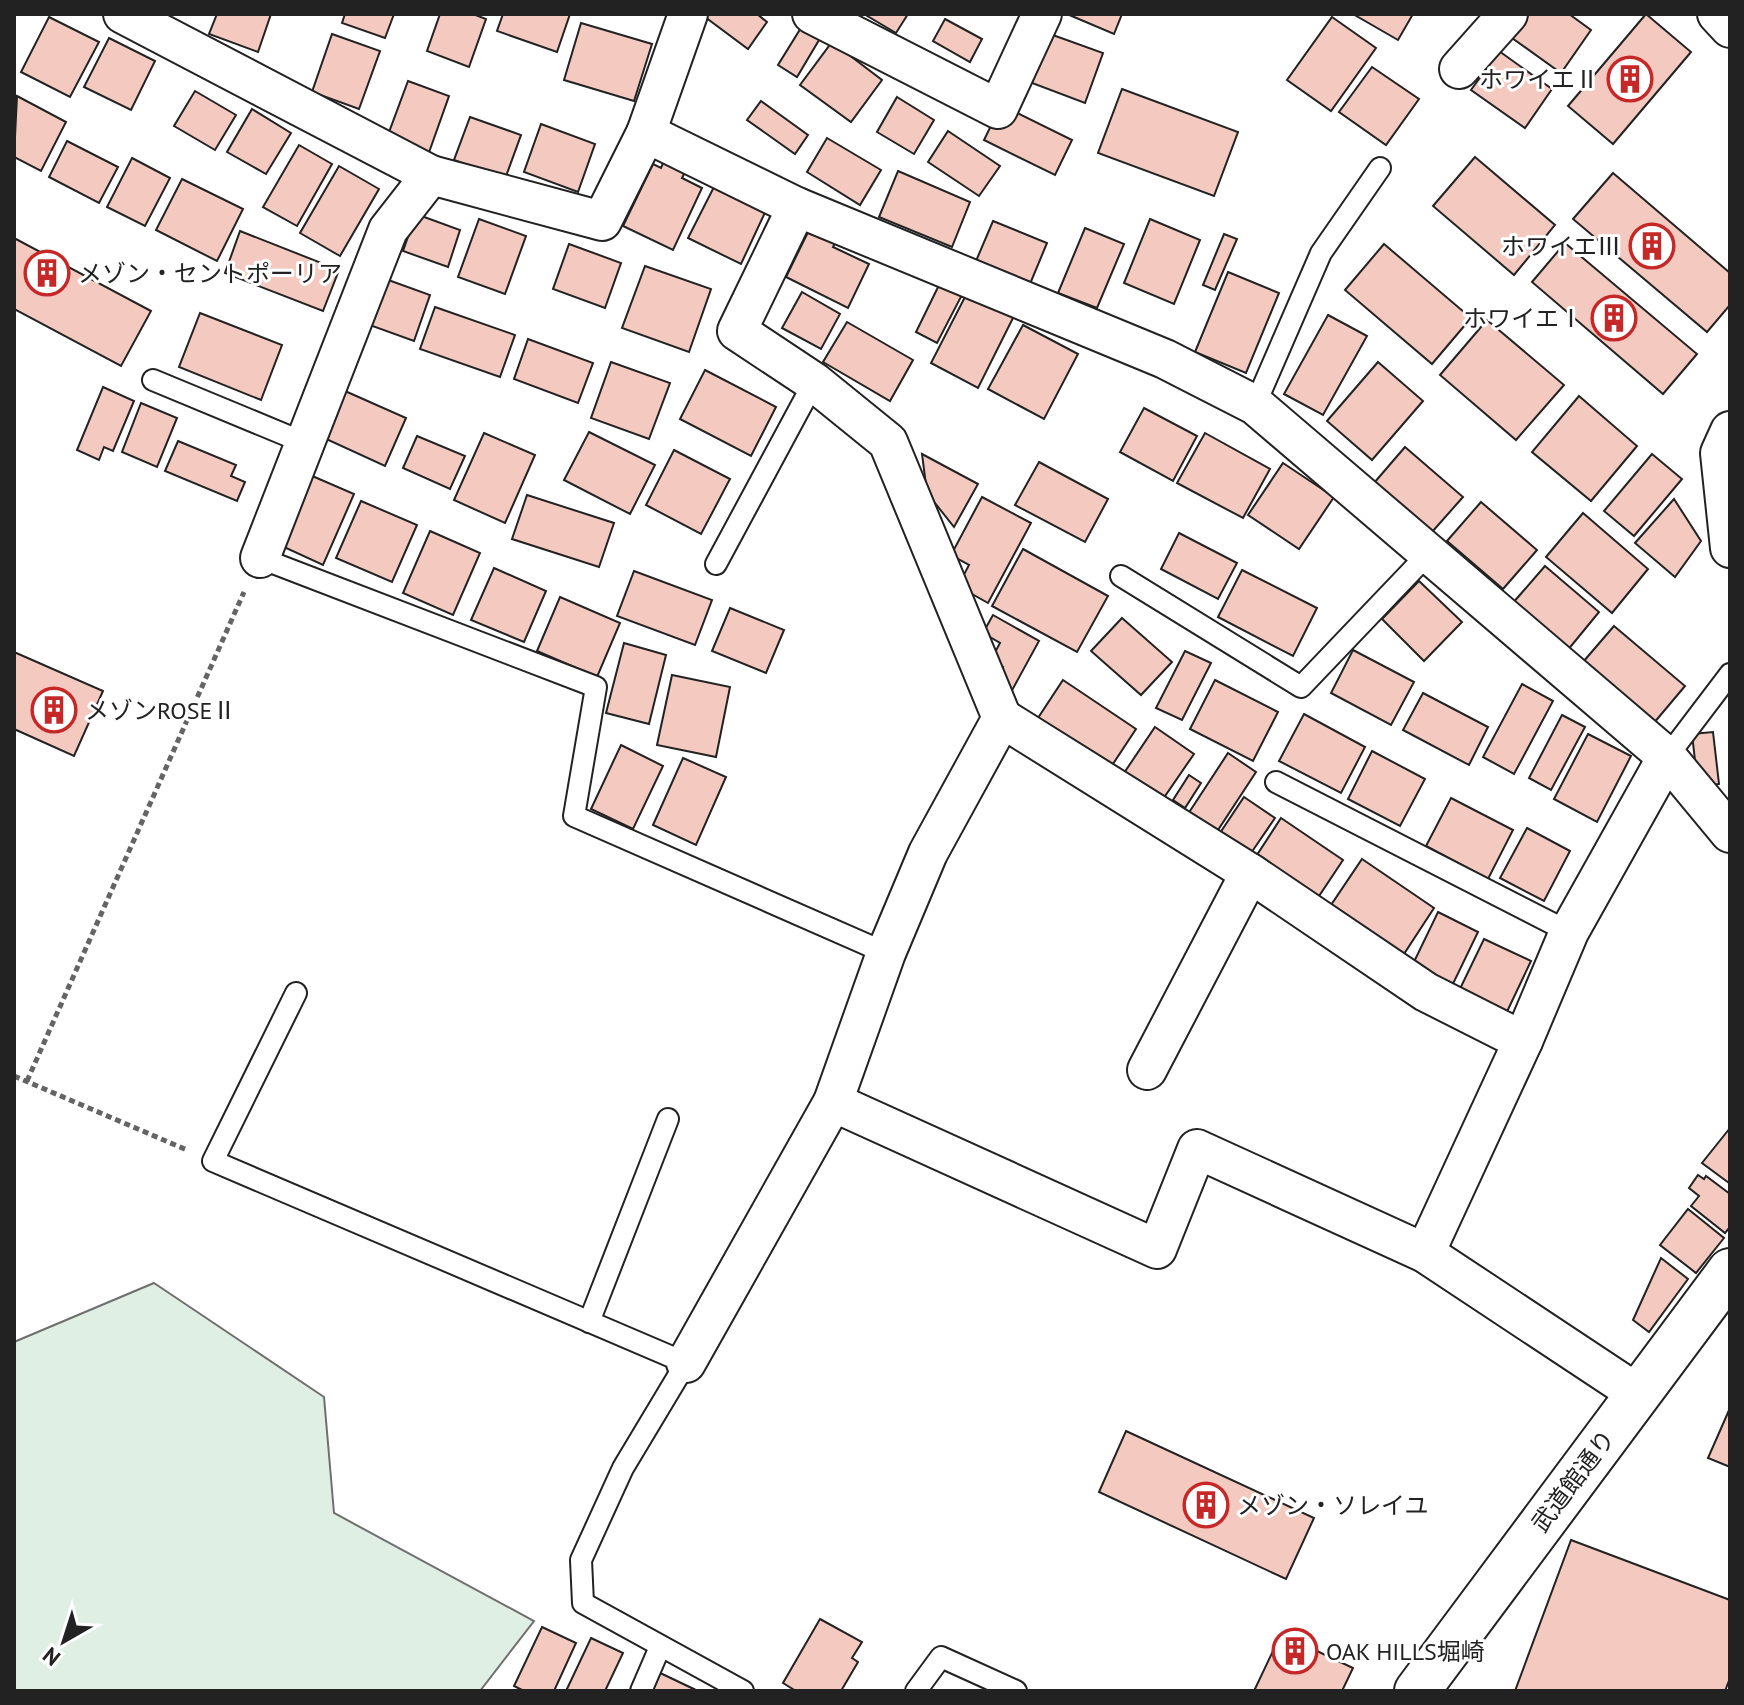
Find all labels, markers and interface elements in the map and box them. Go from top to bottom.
building icon: ホワイエⅡ [1606,55,1654,103]
place label: ホワイエⅡ [1479,64,1599,95]
building icon: ホワイエⅢ [1628,222,1676,270]
place label: ホワイエⅢ [1501,231,1621,262]
building icon: メゾン・セントポーリア [23,249,71,297]
place label: メゾン・セントポーリア [78,258,342,289]
building icon: ホワイエⅠ [1590,294,1638,342]
place label: ホワイエⅠ [1463,303,1583,334]
building icon: メゾンROSEⅡ [30,686,78,734]
place label: メゾンROSEⅡ [85,695,236,726]
street label: 武道館通り [1525,1424,1621,1538]
building icon: メゾン・ソレイユ [1182,1481,1230,1529]
place label: メゾン・ソレイユ [1237,1490,1429,1521]
north arrow [24,1601,104,1681]
building icon: OAK HILLS堀崎 [1271,1627,1319,1675]
place label: OAK HILLS堀崎 [1326,1636,1485,1667]
text: N [37,1641,66,1672]

